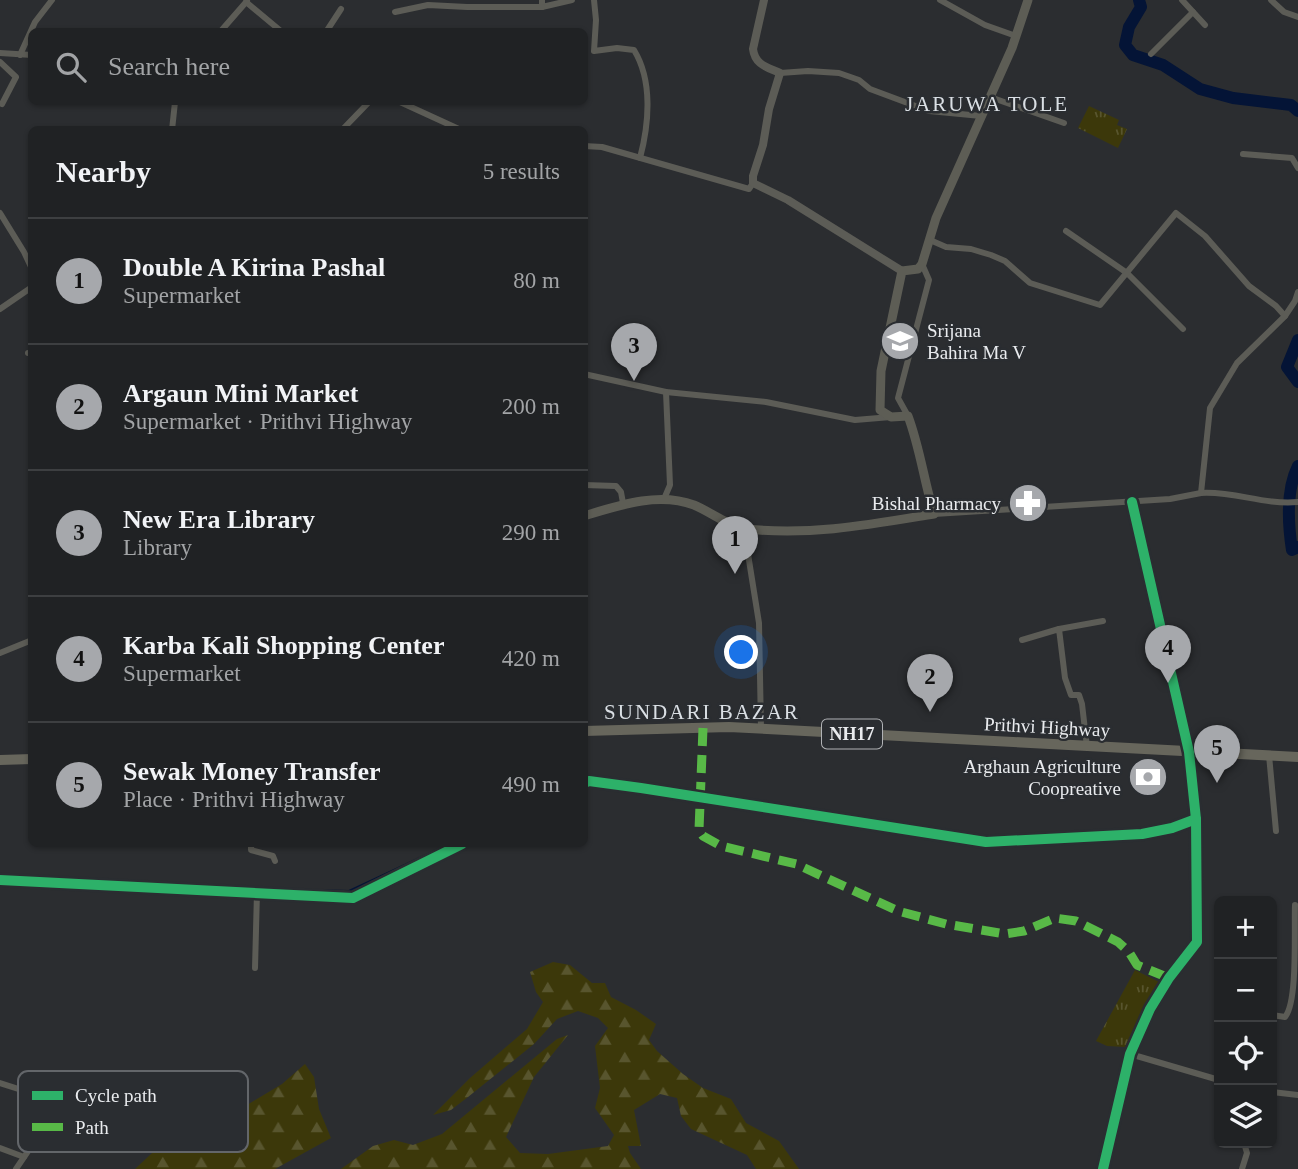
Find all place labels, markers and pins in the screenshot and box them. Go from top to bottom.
school or university icon: Srijana Bahira Ma V [879,320,921,362]
place label: Srijana Bahira Ma V [927,320,1026,363]
pin: 3 [611,323,657,381]
pharmacy icon: Bishal Pharmacy [1007,482,1049,524]
place label: Bishal Pharmacy [872,493,1001,514]
pin: 1 [712,516,758,574]
pin: 4 [1145,625,1191,683]
pin: 2 [907,654,953,712]
pin: 5 [1194,725,1240,783]
place label: Arghaun Agriculture Coopreative [964,756,1121,799]
bank icon: Arghaun Agriculture Coopreative [1127,756,1169,798]

